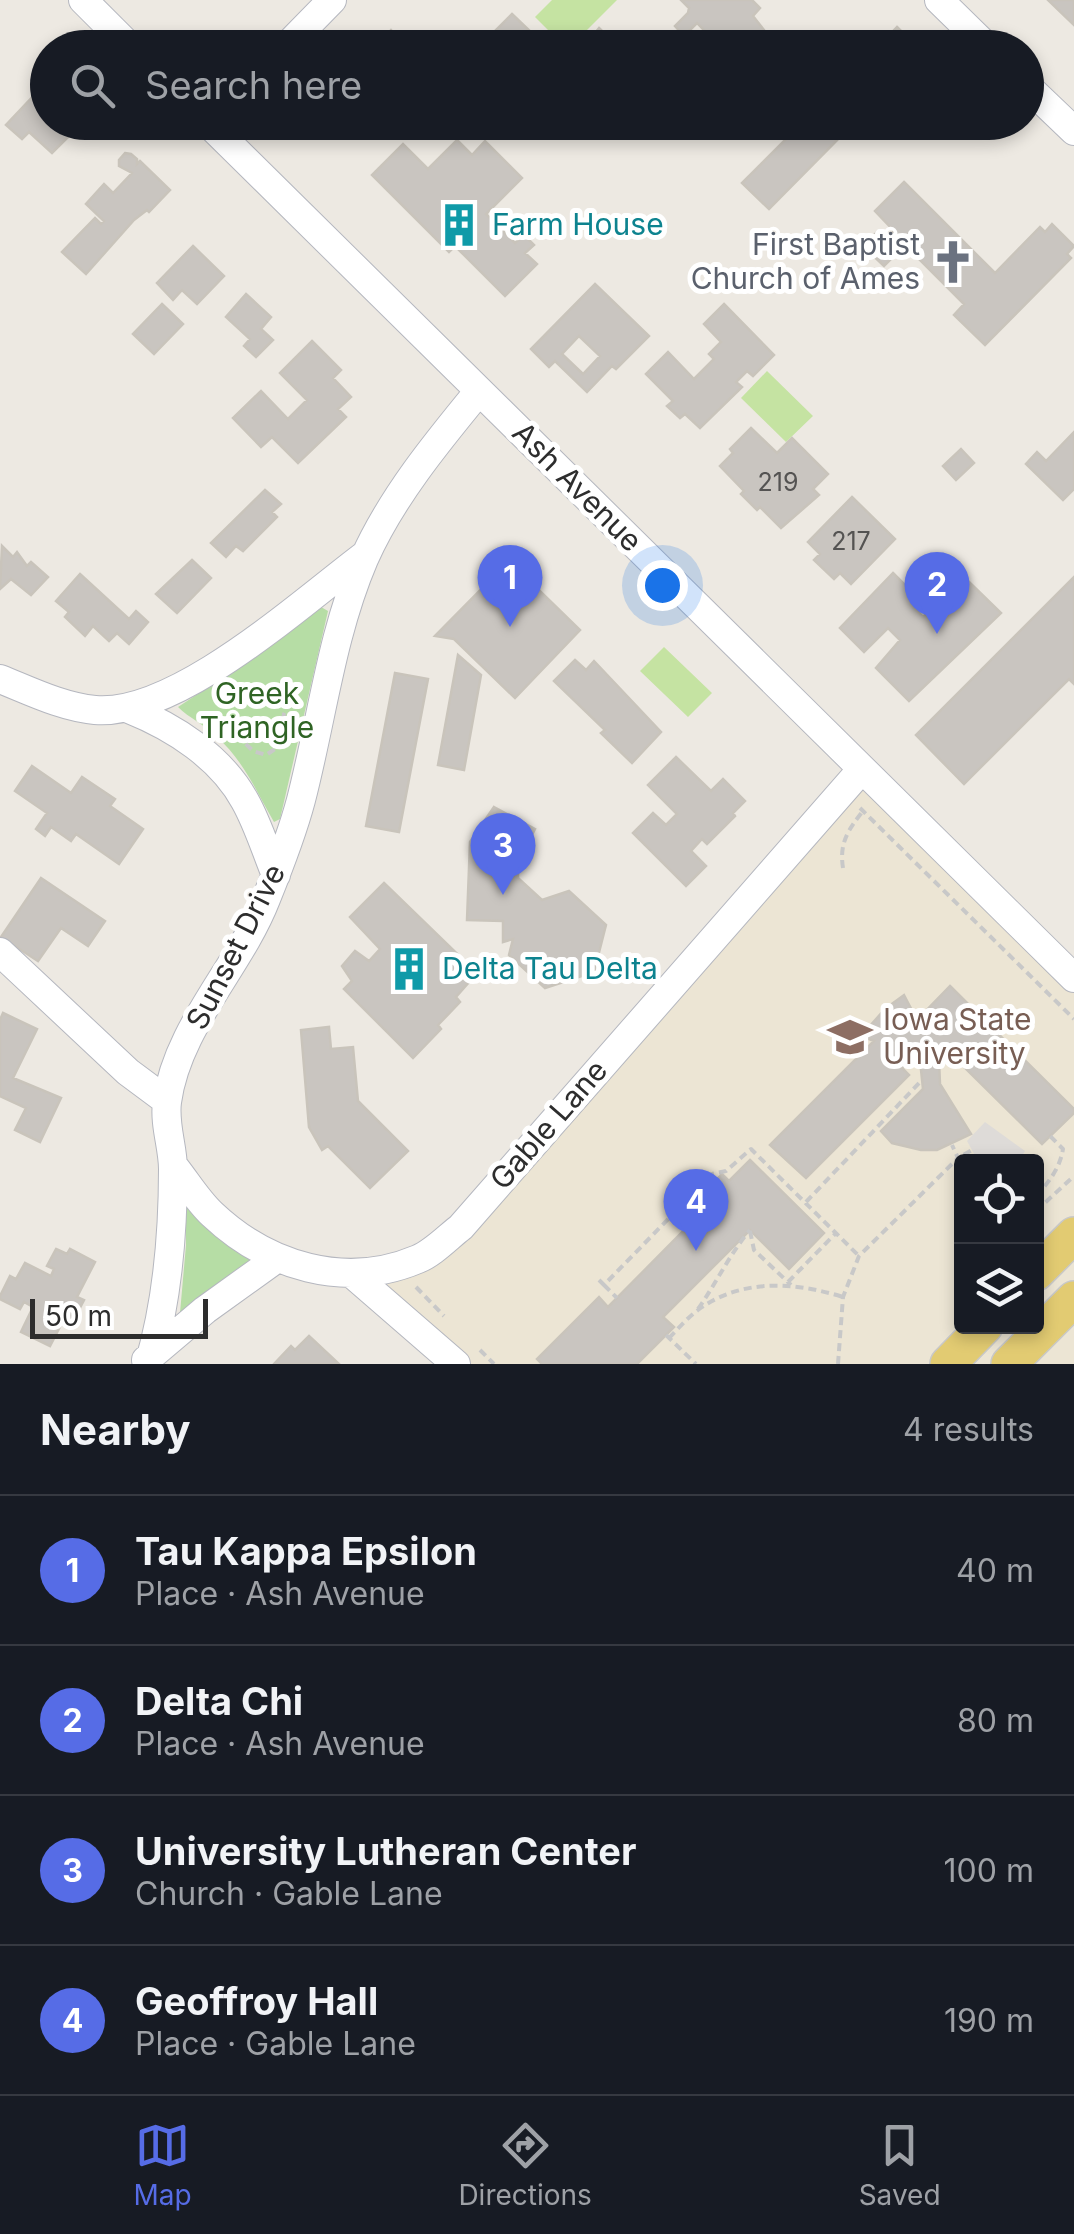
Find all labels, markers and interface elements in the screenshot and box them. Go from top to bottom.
search box [30,30,1044,140]
icon: search [65,58,120,113]
text: Search here [145,62,362,108]
building icon: Farm House [435,201,483,249]
place label: Farm House [492,206,664,242]
place label: First Baptist Church of Ames [691,226,920,296]
church icon: First Baptist Church of Ames [929,238,977,286]
street label: Ash Avenue [506,414,650,558]
house number: 219 [758,467,798,497]
house number: 217 [831,526,871,556]
pin: 1 [478,544,542,627]
pin: 2 [904,552,970,634]
your location [637,560,688,611]
park label: Greek Triangle [200,675,314,745]
pin: 3 [470,812,536,895]
street label: Sunset Drive [178,858,292,1035]
building icon: Delta Tau Delta [385,945,433,993]
place label: Delta Tau Delta [442,950,658,986]
place label: Iowa State University [883,1001,1031,1071]
school or university icon: Iowa State University [826,1013,874,1061]
street label: Gable Lane [482,1052,614,1196]
map controls [954,1154,1044,1334]
button: locate [954,1154,1044,1244]
pin: 4 [664,1168,728,1251]
button: layers [954,1244,1044,1334]
scale bar [30,1294,208,1338]
text: 50 m [45,1299,112,1333]
text: Nearby [40,1404,191,1455]
text: 4 results [903,1410,1034,1449]
text: Tau Kappa Epsilon [135,1528,477,1574]
text: 1 [66,1551,79,1590]
text: 40 m [956,1551,1034,1590]
text: Place · Ash Avenue [135,1574,425,1613]
text: Delta Chi [135,1678,303,1724]
text: 2 [62,1701,83,1740]
text: 80 m [957,1701,1034,1740]
text: Place · Ash Avenue [135,1724,425,1763]
text: University Lutheran Center [135,1828,636,1874]
text: 3 [62,1851,83,1890]
text: 100 m [944,1851,1034,1890]
text: Church · Gable Lane [135,1874,443,1913]
text: Geoffroy Hall [135,1978,378,2024]
text: 4 [62,2001,83,2040]
text: 190 m [944,2001,1034,2040]
text: Place · Gable Lane [135,2024,416,2063]
tab: Map [133,2118,192,2212]
tab: Directions [458,2118,592,2212]
tab: Saved [859,2118,941,2212]

